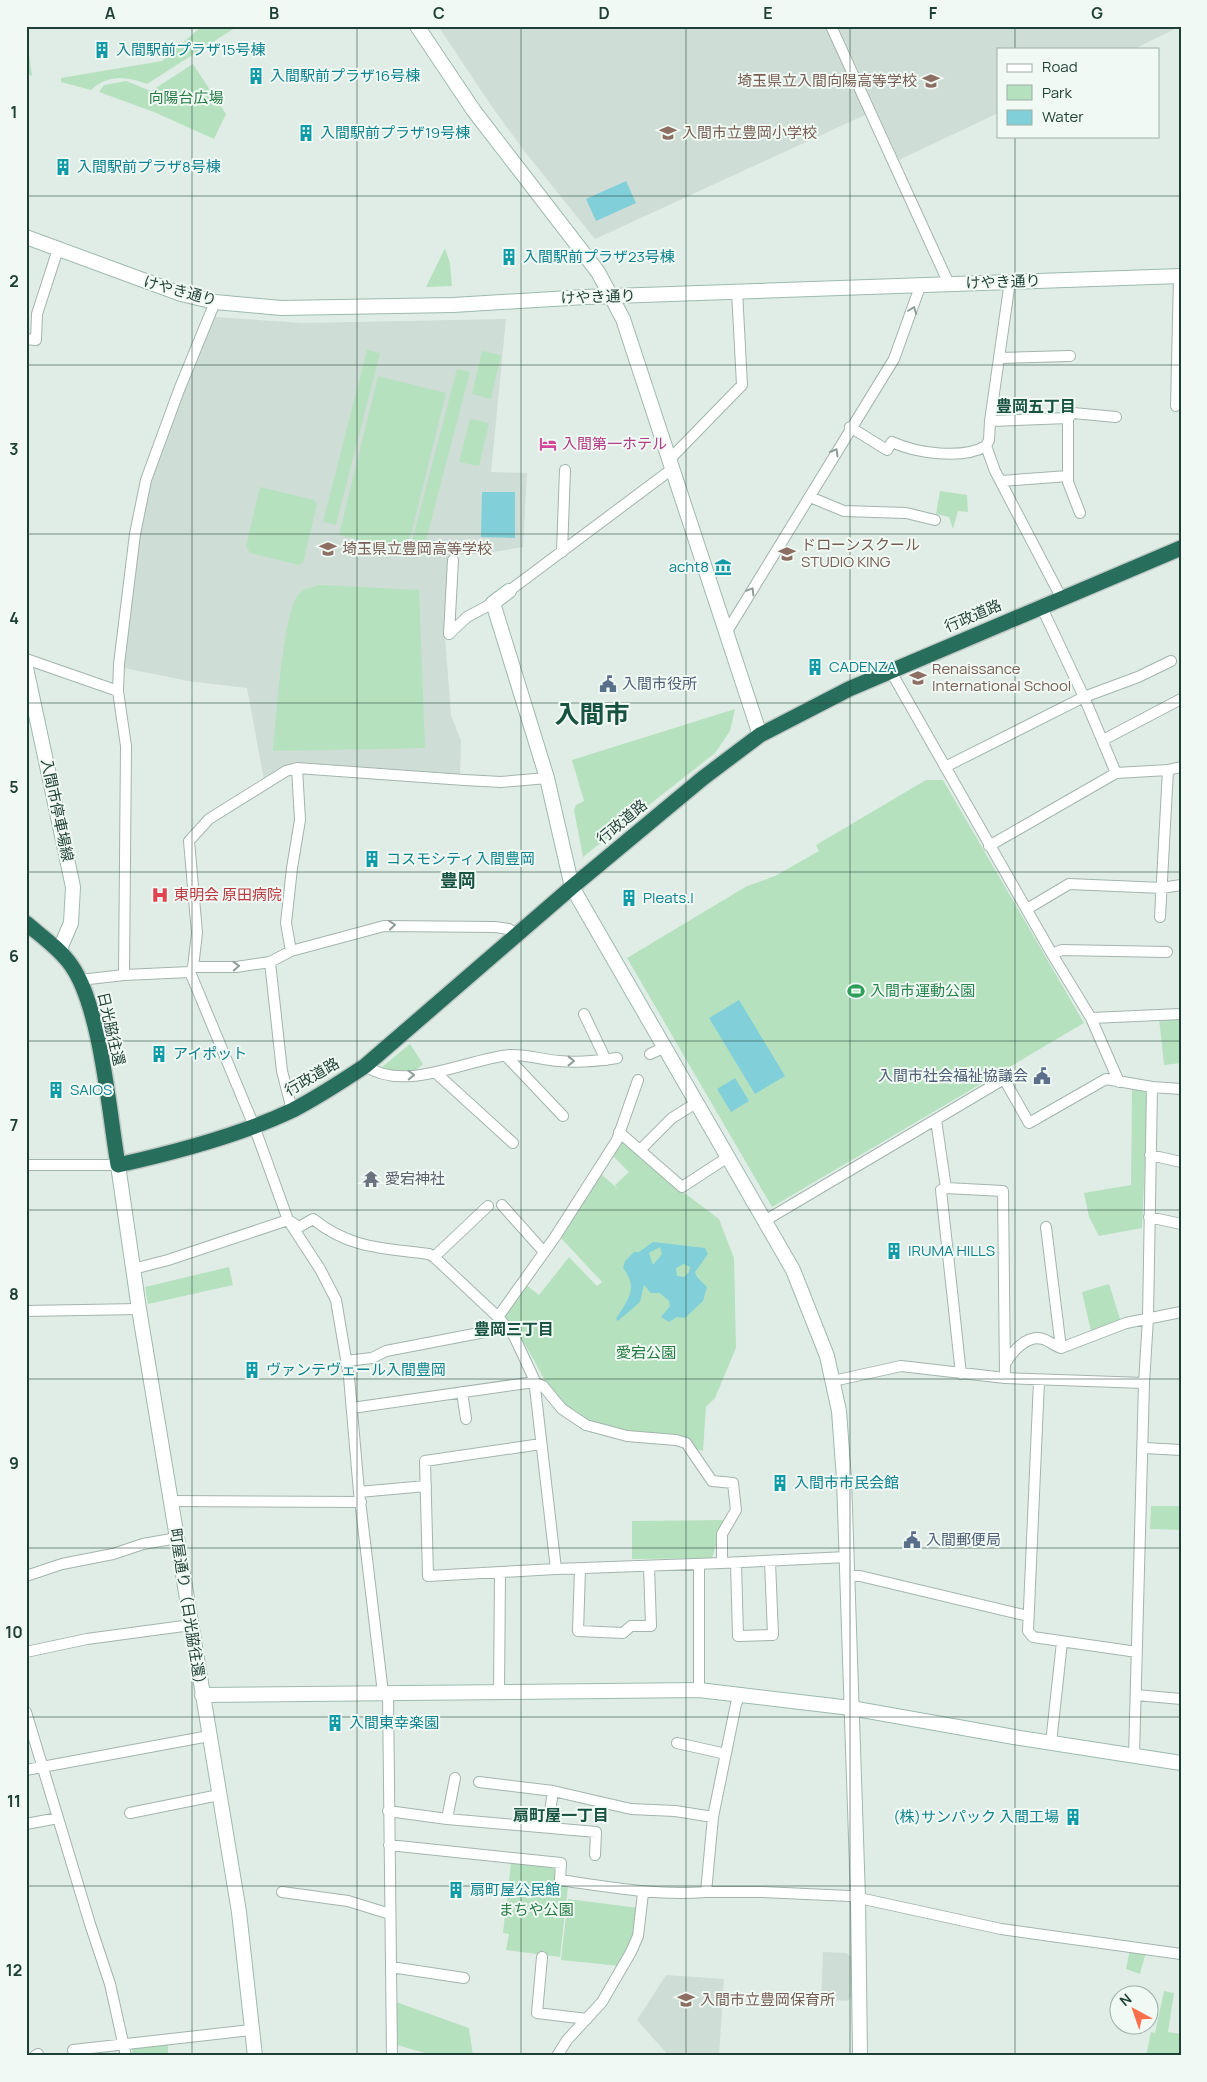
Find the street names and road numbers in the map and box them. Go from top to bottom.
street label: けやき通り [965,270,1041,293]
street label: けやき通り [141,271,219,310]
street label: けやき通り [560,285,636,308]
street label: 行政道路 [941,594,1005,637]
street label: 入間市停車場線 [36,756,79,863]
street label: 行政道路 [592,794,651,849]
street label: 日光脇往還 [93,990,130,1068]
street label: 行政道路 [281,1052,343,1101]
street label: 町屋通り（日光脇往還） [165,1527,212,1693]

